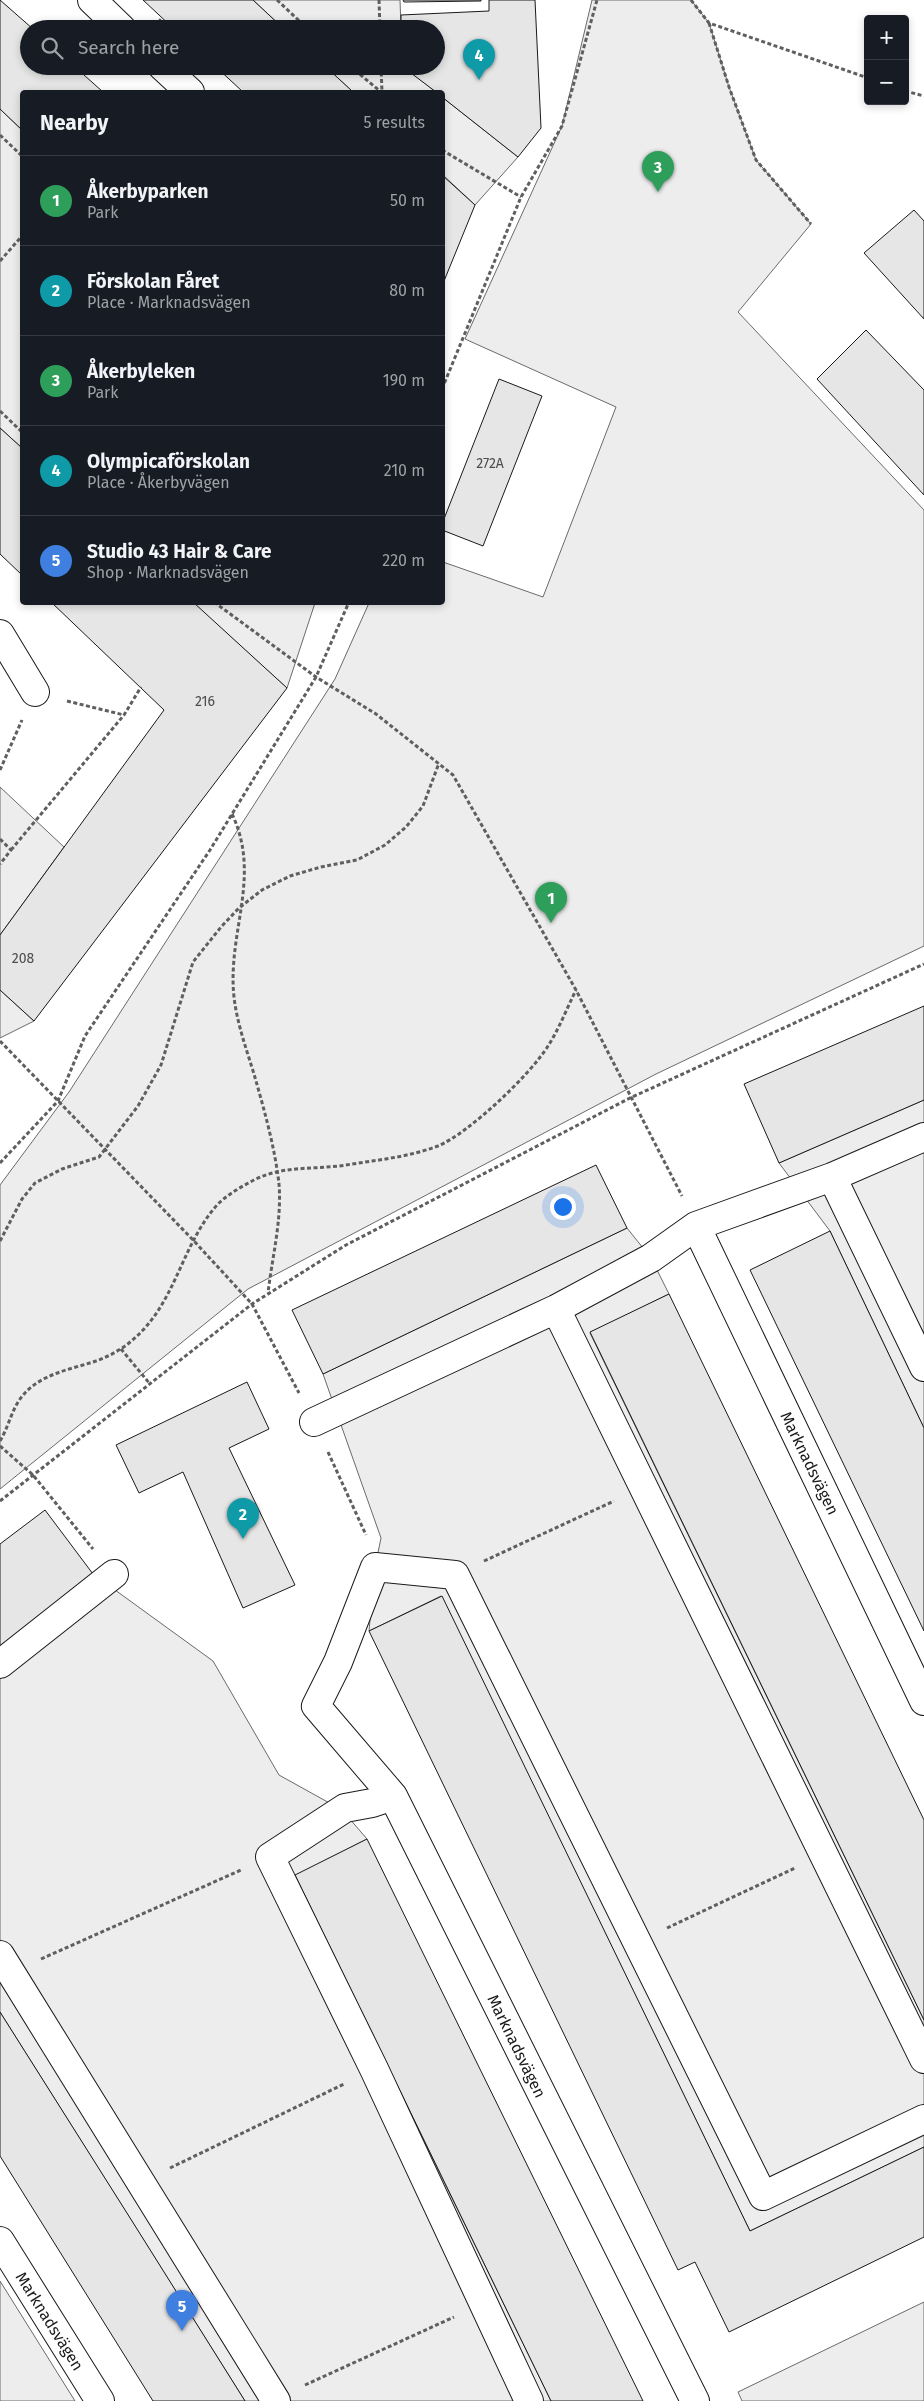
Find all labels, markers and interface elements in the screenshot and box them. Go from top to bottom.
map controls [864,15,909,105]
button: + [864,15,909,60]
search box [20,20,445,75]
icon: search [38,34,66,62]
text: Search here [78,36,179,59]
pin: 4 [463,39,495,80]
button: − [864,60,909,105]
text: Nearby [40,110,108,136]
text: 5 results [364,113,425,132]
pin: 3 [642,151,674,192]
text: Åkerbyparken [87,180,208,203]
text: 1 [52,191,60,210]
text: 50 m [390,191,425,210]
text: Park [87,203,119,222]
text: Förskolan Fåret [87,270,219,293]
text: 2 [52,281,60,300]
text: 80 m [389,281,425,300]
text: Place · Marknadsvägen [87,293,251,312]
text: Åkerbyleken [87,360,195,383]
text: 3 [52,371,60,390]
text: 190 m [383,371,425,390]
text: Park [87,383,119,402]
text: Olympicaförskolan [87,450,250,473]
house number: 272A [476,455,504,472]
text: 4 [51,461,61,480]
text: 210 m [384,461,425,480]
text: Place · Åkerbyvägen [87,473,230,492]
text: Studio 43 Hair & Care [87,540,271,563]
text: 5 [52,551,60,570]
text: 220 m [382,551,425,570]
text: Shop · Marknadsvägen [87,563,249,582]
house number: 216 [195,693,215,710]
pin: 1 [535,882,567,923]
house number: 208 [12,950,35,967]
your location [550,1194,576,1220]
street label: Marknadsvägen [776,1408,843,1518]
pin: 2 [227,1498,259,1539]
street label: Marknadsvägen [483,1991,550,2101]
street label: Marknadsvägen [12,2268,87,2374]
pin: 5 [166,2290,198,2331]

